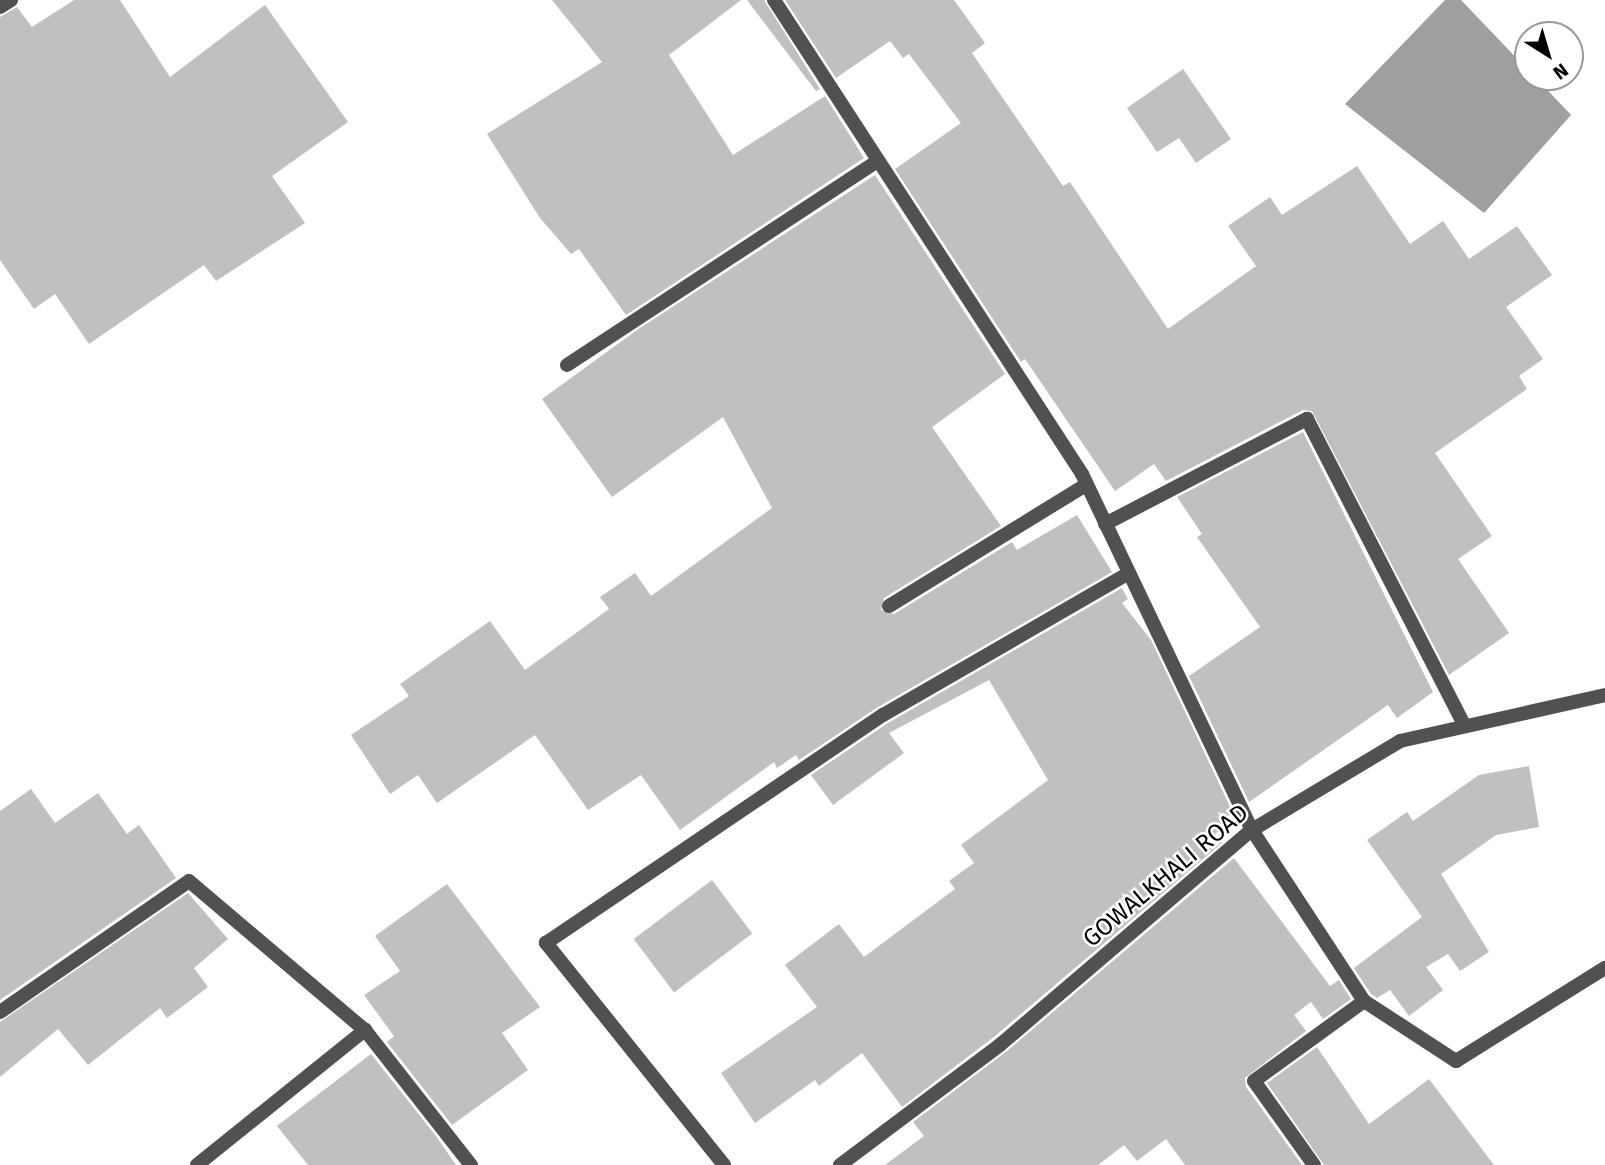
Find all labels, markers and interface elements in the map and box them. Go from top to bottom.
north arrow [1514,21,1584,91]
text: N [1549,59,1573,85]
street label: GOWALKHALI ROAD [1078,799,1254,953]

